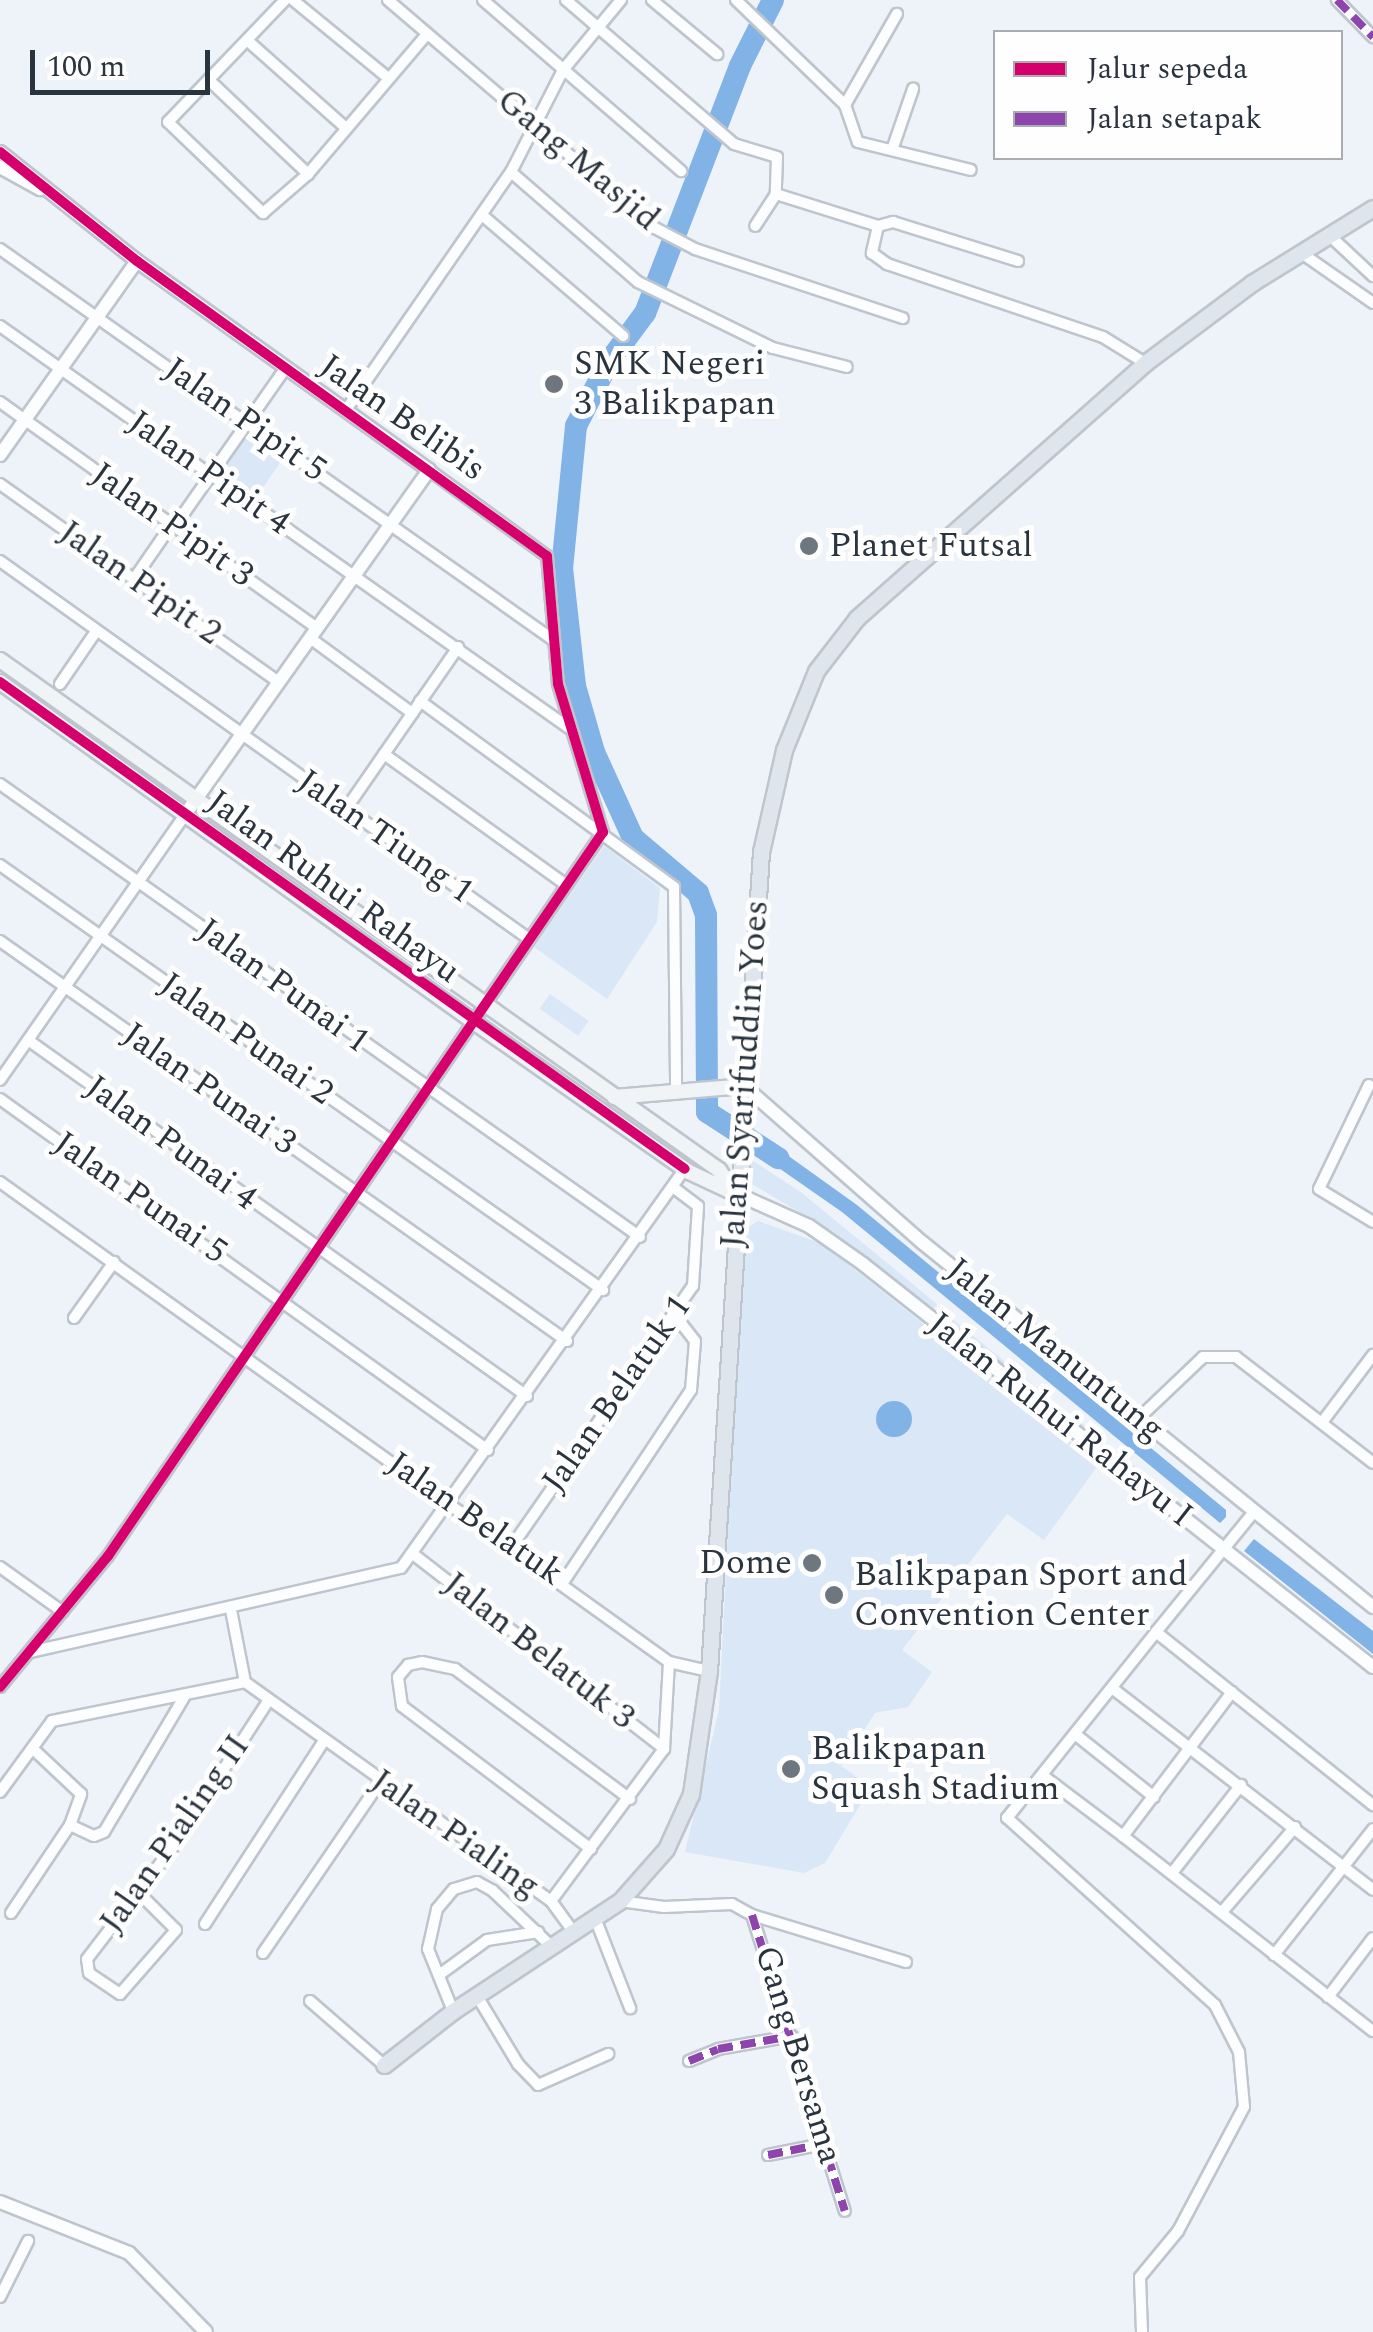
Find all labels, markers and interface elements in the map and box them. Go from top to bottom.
scale bar [35,30,215,92]
legend [993,30,1343,160]
text: 100 m [47,44,125,90]
text: Jalur sepeda [1087,46,1248,92]
street label: Gang Masjid [488,80,668,240]
text: Jalan setapak [1087,96,1262,142]
place label: SMK Negeri 3 Balikpapan [574,343,776,425]
street label: Jalan Belibis [311,345,493,491]
street label: Jalan Pipit 5 [156,349,334,491]
marker: SMK Negeri 3 Balikpapan [543,373,565,395]
street label: Jalan Pipit 4 [120,402,298,544]
street label: Jalan Pipit 3 [83,454,261,596]
street label: Jalan Pipit 2 [51,512,229,654]
place label: Planet Futsal [829,525,1033,567]
marker: Planet Futsal [798,535,820,557]
street label: Jalan Tiung 1 [289,761,481,913]
street label: Jalan Ruhui Rahayu [198,781,468,993]
street label: Jalan Syarifuddin Yoes [712,899,778,1249]
street label: Jalan Punai 1 [189,909,377,1063]
street label: Jalan Punai 2 [151,964,341,1114]
street label: Jalan Punai 3 [114,1014,304,1164]
street label: Jalan Punai 4 [77,1066,265,1220]
street label: Jalan Punai 5 [45,1123,235,1273]
street label: Jalan Manuntung [937,1249,1173,1451]
street label: Jalan Belatuk 1 [533,1287,701,1501]
street label: Jalan Ruhui Rahayu I [919,1303,1201,1537]
street label: Jalan Belatuk [379,1443,571,1595]
place label: Dome [699,1542,792,1584]
marker: Dome [801,1552,823,1574]
place label: Balikpapan Sport and Convention Center [854,1554,1188,1636]
street label: Jalan Belatuk 3 [435,1563,643,1739]
marker: Balikpapan Sport and Convention Center [823,1584,845,1606]
street label: Jalan Pialing II [91,1727,259,1941]
place label: Balikpapan Squash Stadium [811,1728,1059,1810]
marker: Balikpapan Squash Stadium [780,1758,802,1780]
street label: Jalan Pialing [362,1760,548,1908]
street label: Gang Bersama [745,1941,851,2169]

